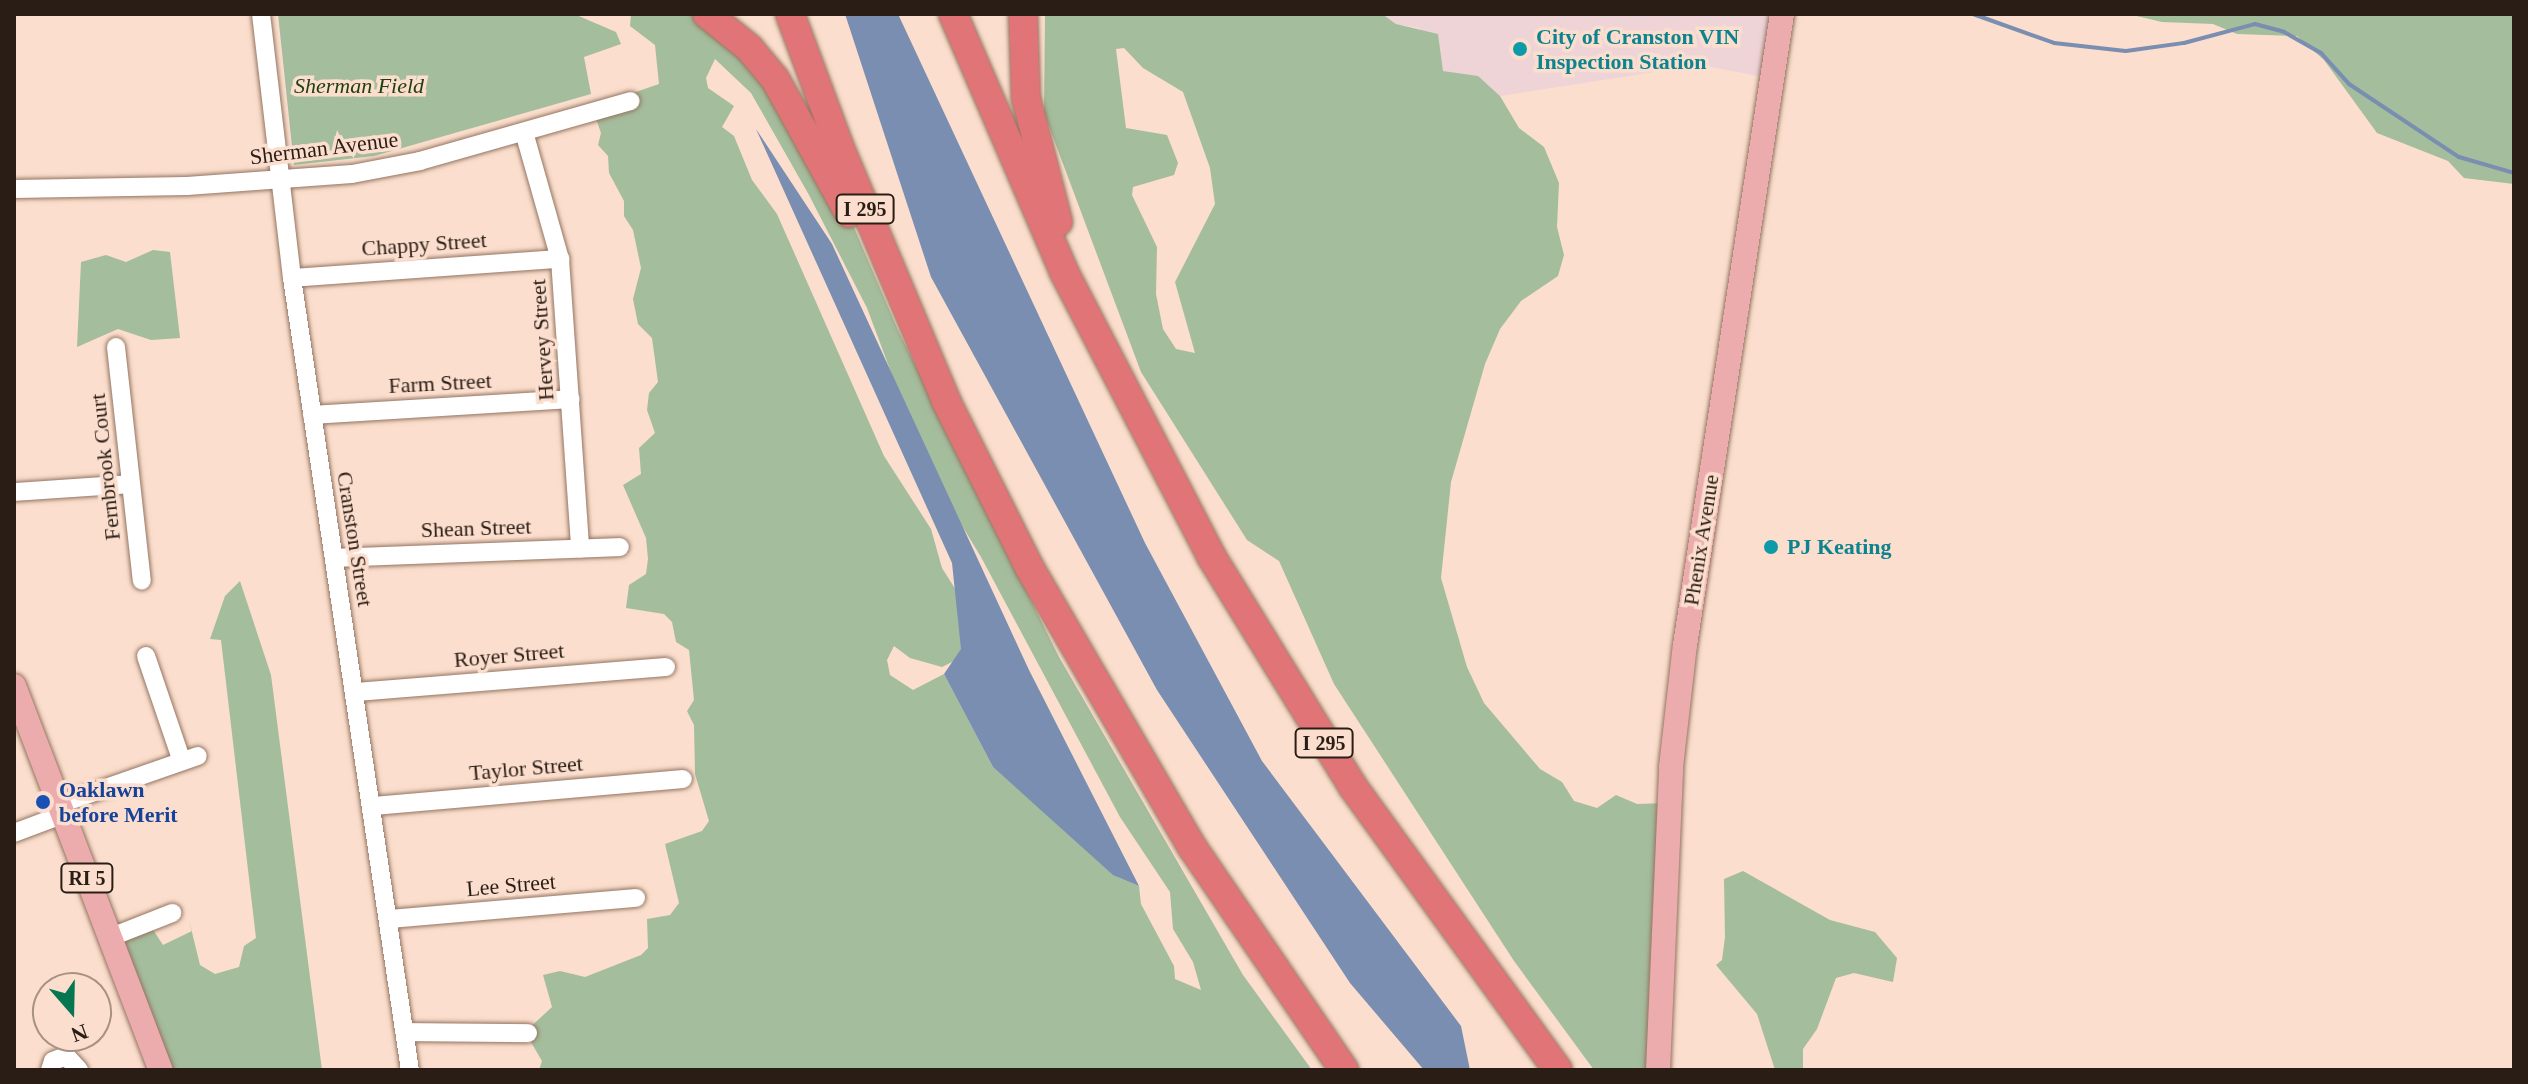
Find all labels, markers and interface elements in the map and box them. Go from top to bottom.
place label: City of Cranston VIN Inspection Station [1536,23,1740,74]
marker: City of Cranston VIN Inspection Station [1511,40,1529,58]
park label: Sherman Field [294,73,424,99]
street label: Sherman Avenue [248,126,400,170]
road number: I 295 [835,193,895,225]
street label: Chappy Street [361,226,487,262]
street label: Hervey Street [525,278,559,402]
street label: Farm Street [388,367,492,399]
street label: Fernbrook Court [84,392,126,542]
street label: Cranston Street [331,470,379,608]
street label: Phenix Avenue [1678,472,1724,608]
street label: Shean Street [420,513,532,543]
place label: PJ Keating [1787,534,1891,560]
marker: PJ Keating [1762,538,1780,556]
street label: Royer Street [453,637,565,673]
road number: I 295 [1294,727,1354,759]
street label: Taylor Street [468,750,584,786]
place label: Oaklawn before Merit [59,776,178,828]
marker: Oaklawn before Merit [34,793,52,811]
road number: RI 5 [59,862,115,894]
street label: Lee Street [465,868,557,902]
north arrow [32,972,112,1052]
text: N [68,1019,91,1048]

